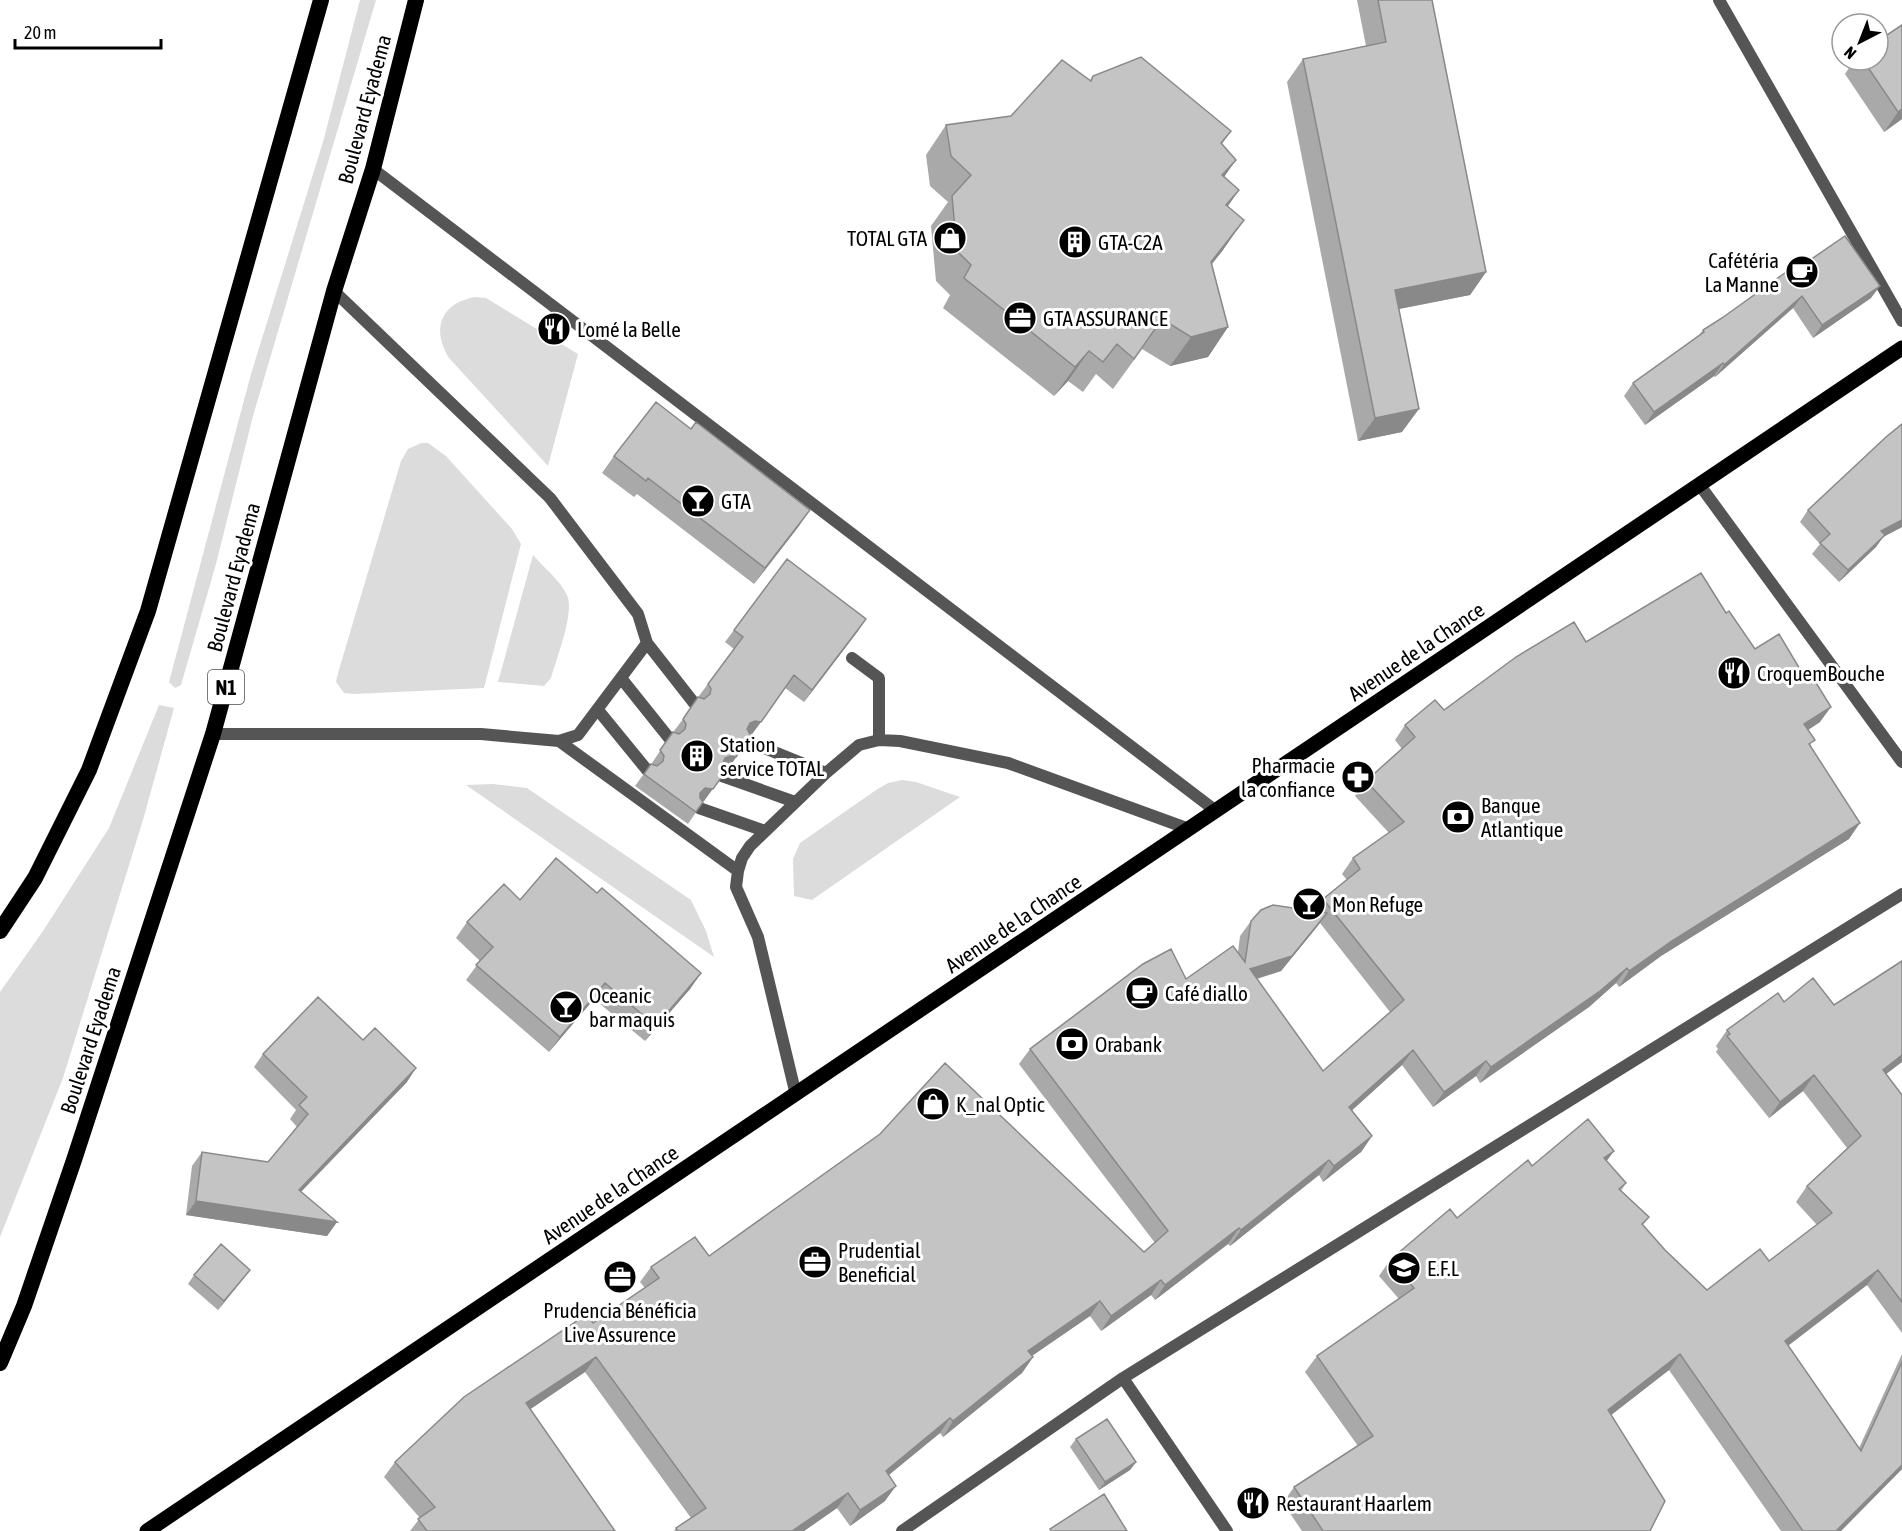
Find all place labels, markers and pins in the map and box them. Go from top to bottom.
shop icon: TOTAL GTA [932,220,968,256]
building icon: GTA-C2A [1057,224,1093,260]
place label: TOTAL GTA [847,226,928,250]
place label: GTA-C2A [1098,230,1163,254]
place label: Cafétéria La Manne [1704,248,1779,296]
cafe icon: Cafétéria La Manne [1784,254,1820,290]
office icon: GTA ASSURANCE [1002,300,1038,336]
place label: GTA ASSURANCE [1043,306,1168,330]
restaurant icon: Lomé la Belle [536,311,572,347]
place label: Lomé la Belle [577,317,681,341]
bar icon: GTA [680,483,716,519]
place label: GTA [721,489,752,513]
restaurant icon: CroquemBouche [1716,655,1752,691]
place label: CroquemBouche [1757,661,1885,685]
place label: Station service TOTAL [720,732,824,780]
building icon: Station service TOTAL [679,738,715,774]
place label: Pharmacie la confiance [1241,753,1335,801]
pharmacy icon: Pharmacie la confiance [1340,759,1376,795]
place label: Banque Atlantique [1481,793,1563,841]
bank icon: Banque Atlantique [1440,799,1476,835]
bar icon: Mon Refuge [1291,886,1327,922]
place label: Mon Refuge [1332,892,1423,916]
cafe icon: Café diallo [1124,975,1160,1011]
place label: Café diallo [1165,981,1248,1005]
place label: Oceanic bar maquis [589,983,675,1031]
bar icon: Oceanic bar maquis [548,989,584,1025]
bank icon: Orabank [1054,1026,1090,1062]
place label: Orabank [1095,1032,1162,1056]
shop icon: K_nal Optic [915,1086,951,1122]
place label: K_nal Optic [956,1092,1045,1116]
place label: Prudential Beneficial [838,1238,921,1286]
office icon: Prudential Beneficial [797,1244,833,1280]
school or university icon: E.F.L [1386,1250,1422,1286]
place label: E.F.L [1427,1256,1459,1280]
office icon: Prudencia Bénéficia Live Assurence [602,1259,638,1295]
place label: Prudencia Bénéficia Live Assurence [543,1298,697,1346]
restaurant icon: Restaurant Haarlem [1235,1485,1271,1521]
place label: Restaurant Haarlem [1276,1491,1432,1515]

